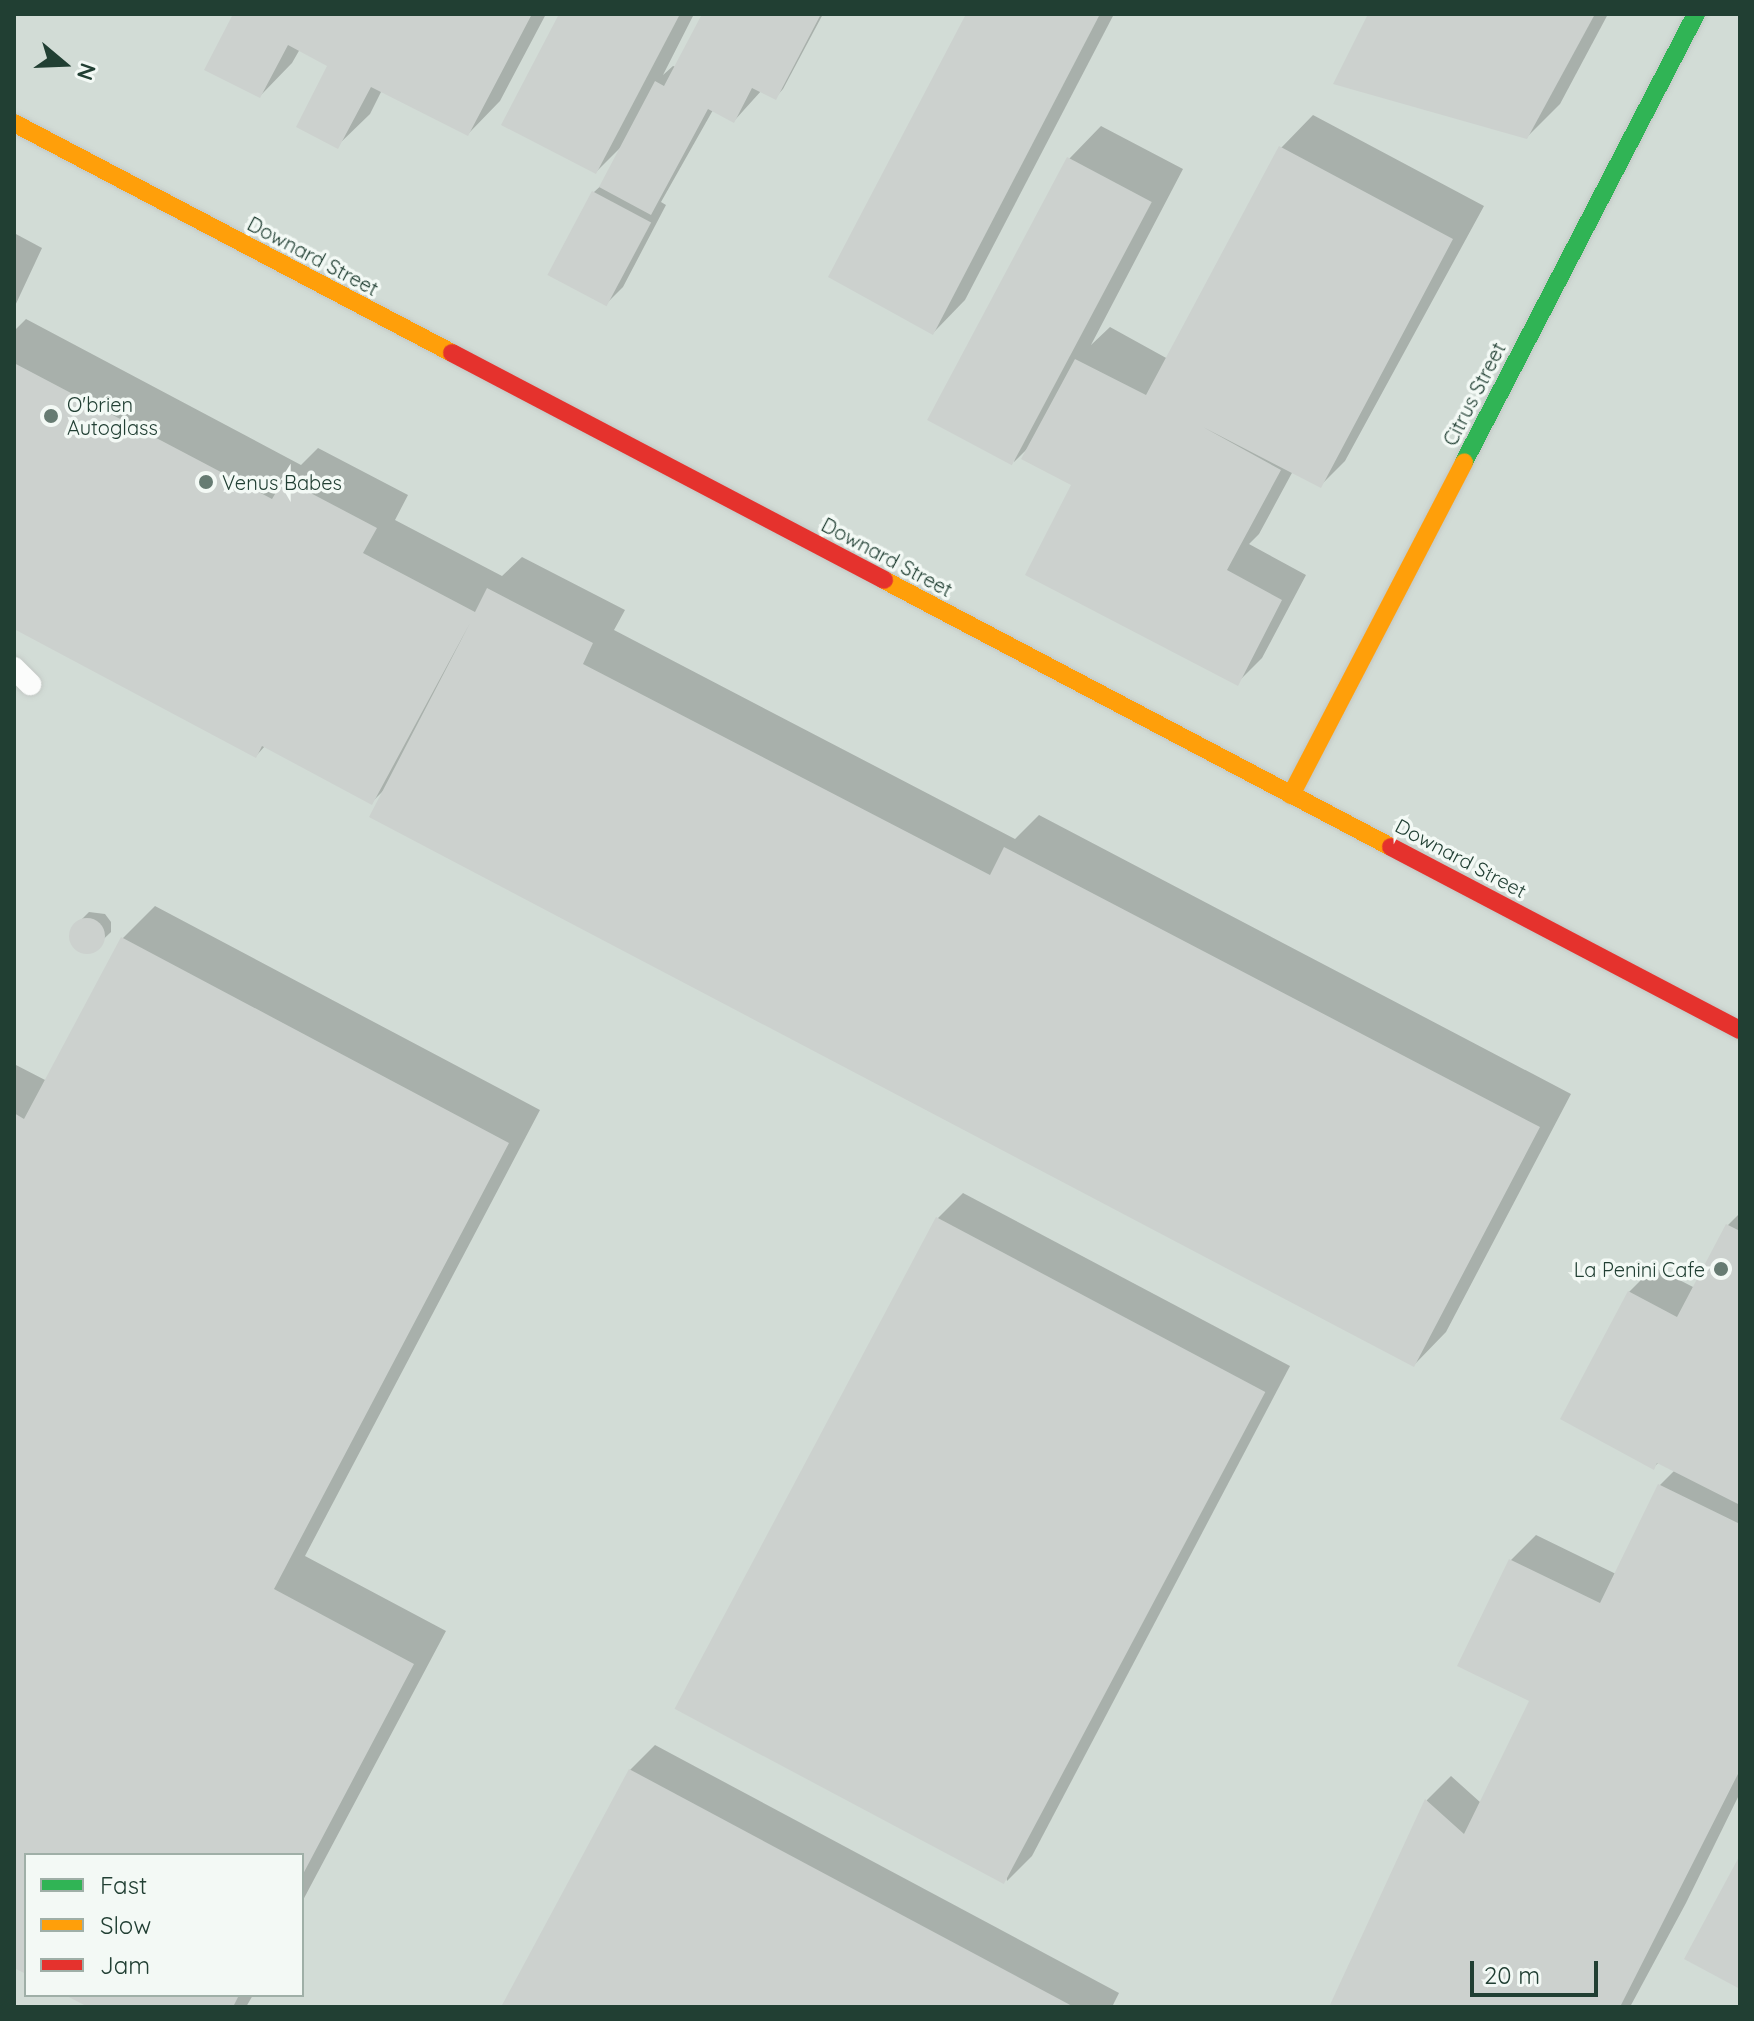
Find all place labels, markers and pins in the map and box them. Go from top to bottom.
place label: O'brien Autoglass [67,392,158,439]
marker: O'brien Autoglass [42,407,60,425]
place label: Venus Babes [222,470,342,494]
marker: Venus Babes [197,473,215,491]
place label: La Penini Cafe [1574,1257,1705,1281]
marker: La Penini Cafe [1712,1260,1730,1278]

